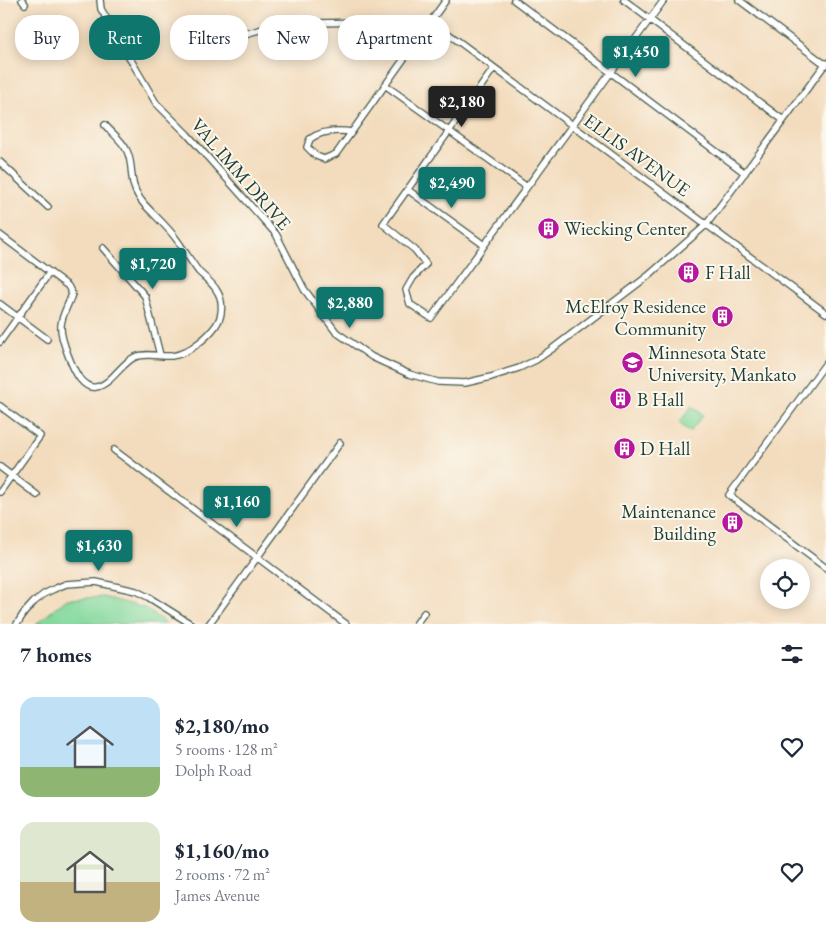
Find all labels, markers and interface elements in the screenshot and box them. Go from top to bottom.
chip: Buy [15,15,79,60]
chip: Rent [89,15,160,60]
chip: Filters [170,15,248,60]
chip: New [258,15,328,60]
chip: Apartment [338,15,450,60]
pin: $1,450 [595,36,677,78]
text: $1,450 [613,41,659,62]
pin: $2,180 [421,86,503,128]
text: $2,180 [439,91,485,112]
street label: ELLIS AVENUE [579,108,695,202]
street label: VAL IMM DRIVE [185,113,297,235]
pin: $2,490 [411,166,493,209]
text: $2,490 [429,172,475,193]
building icon: Wiecking Center [536,216,560,240]
place label: Wiecking Center [564,216,688,241]
pin: $1,720 [112,248,194,290]
text: $1,720 [130,253,176,274]
building icon: F Hall [677,260,701,284]
place label: F Hall [705,260,751,285]
pin: $2,880 [309,286,391,329]
text: $2,880 [327,292,373,313]
place label: McElroy Residence Community [565,294,707,341]
building icon: McElroy Residence Community [710,305,734,329]
place label: Minnesota State University, Mankato [648,340,796,387]
school or university icon: Minnesota State University, Mankato [620,351,644,375]
building icon: B Hall [609,387,633,411]
place label: B Hall [637,387,684,412]
building icon: D Hall [612,436,636,460]
place label: D Hall [640,436,691,461]
pin: $1,160 [196,486,278,528]
text: $1,160 [214,491,260,512]
place label: Maintenance Building [621,499,717,546]
building icon: Maintenance Building [720,510,744,534]
pin: $1,630 [58,530,140,572]
text: $1,630 [76,535,122,556]
map controls [760,559,810,609]
button: locate [760,559,810,609]
icon: filters [778,640,806,668]
text: 7 homes [20,641,92,668]
text: $2,180/mo [175,712,269,739]
icon: home [60,717,120,777]
icon: heart [778,733,806,761]
text: 5 rooms · 128 m² [175,739,278,760]
text: Dolph Road [175,760,252,781]
text: $1,160/mo [175,837,269,864]
icon: home [60,842,120,902]
icon: heart [778,858,806,886]
text: 2 rooms · 72 m² [175,864,270,885]
text: James Avenue [175,885,260,906]

